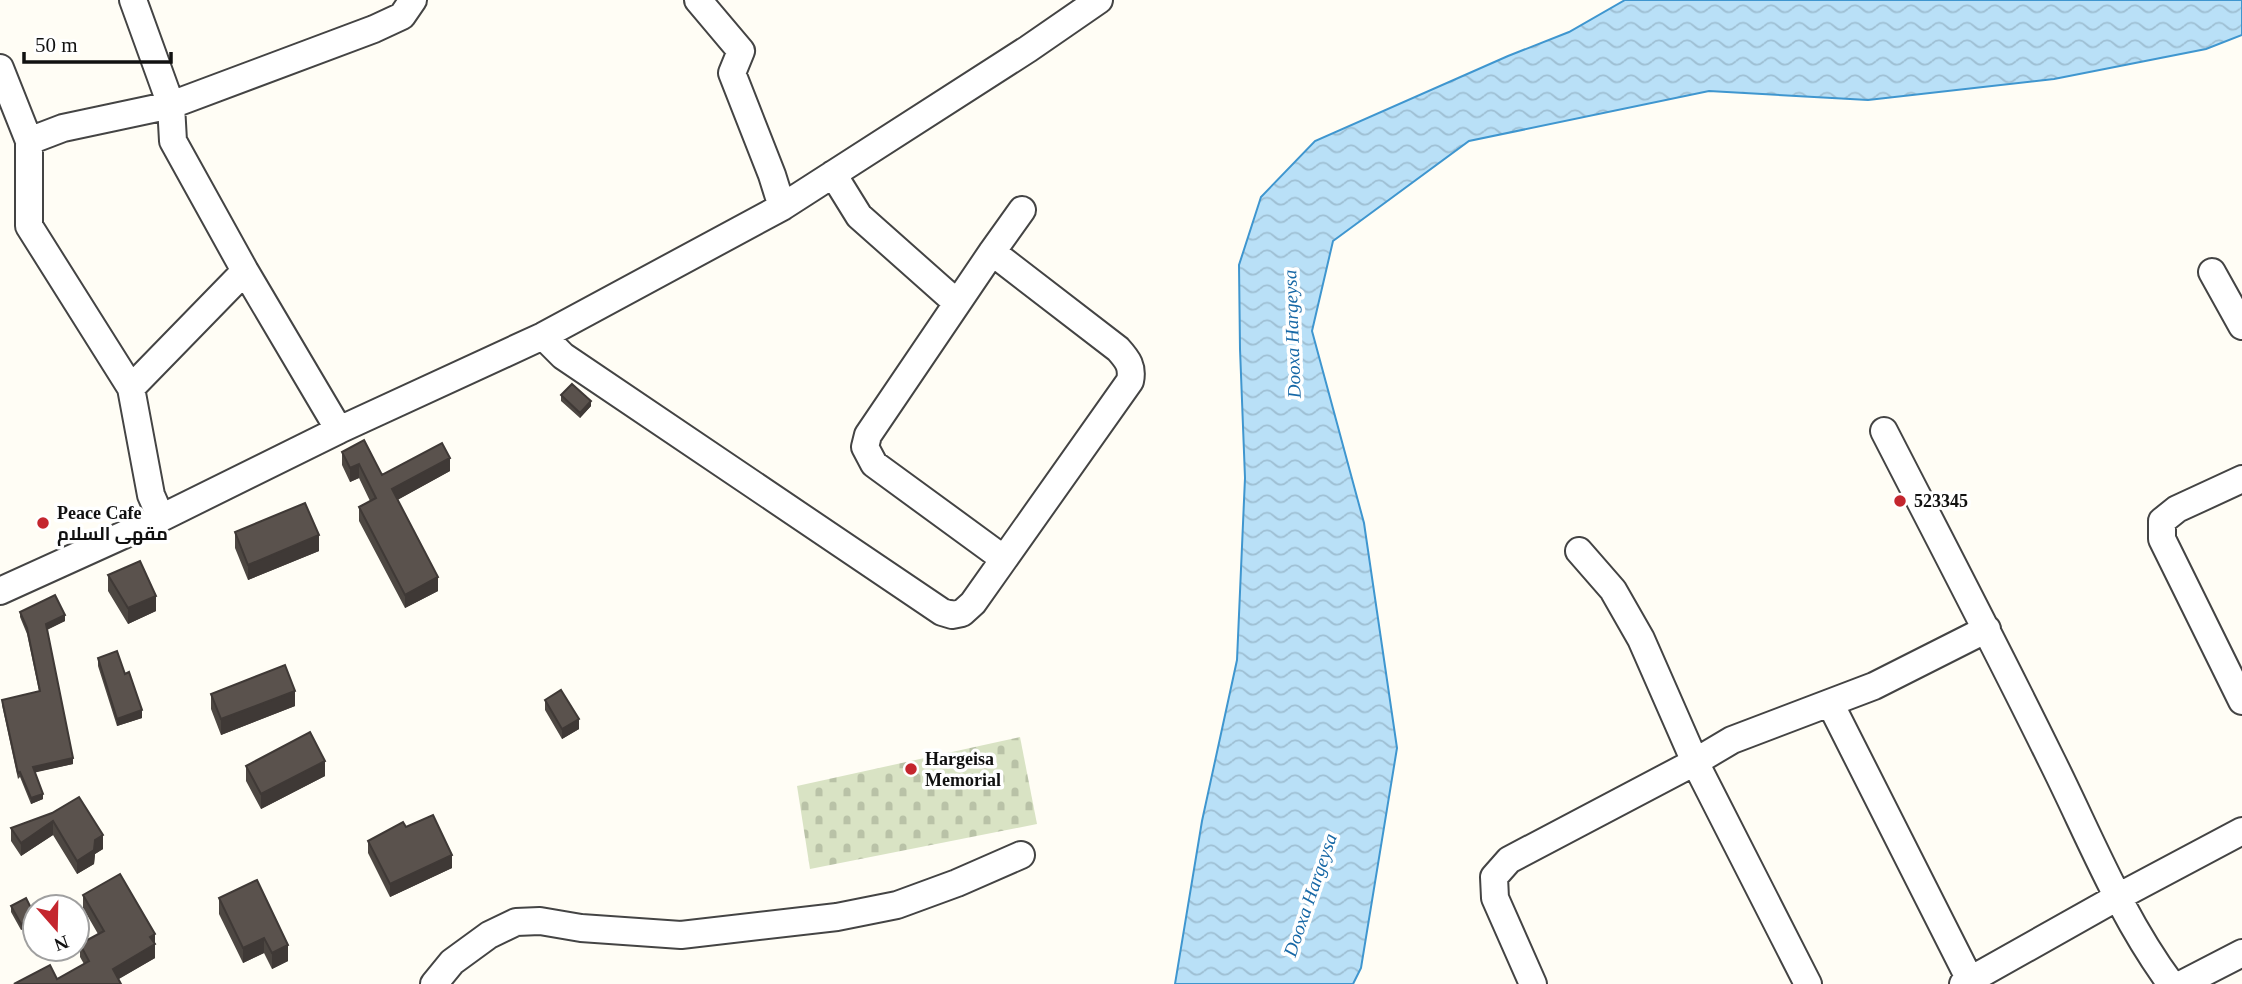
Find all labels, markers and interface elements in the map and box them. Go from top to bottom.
scale bar [24,21,172,65]
text: 50 m [35,33,78,57]
water label: Dooxa Hargeysa [1279,269,1305,400]
place label: 523345 [1914,491,1968,511]
marker: 523345 [1892,493,1908,509]
place label: Peace Cafe مقهى السلام [57,503,168,546]
marker: Peace Cafe مقهى السلام [35,515,51,531]
place label: Hargeisa Memorial [925,749,1001,790]
marker: Hargeisa Memorial [903,761,919,777]
water label: Dooxa Hargeysa [1279,831,1341,960]
north arrow [21,893,91,963]
text: N [51,931,72,956]

